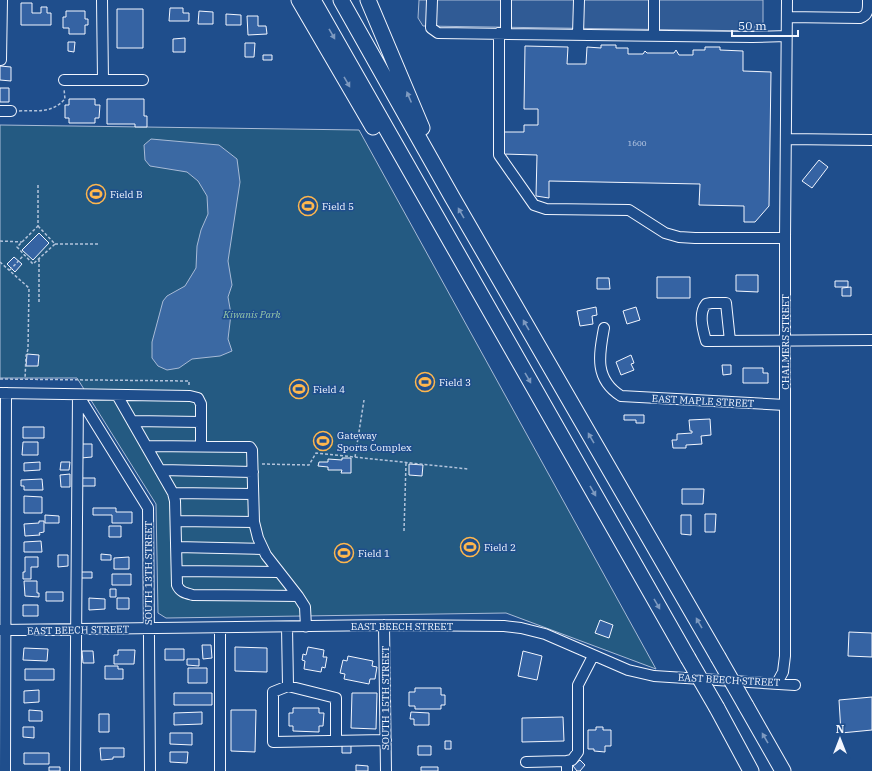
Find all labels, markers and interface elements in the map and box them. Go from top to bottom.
scale bar [732,12,798,38]
text: 50 m [738,18,767,33]
one-way arrow [329,28,336,40]
one-way arrow [343,77,351,87]
one-way arrow [406,91,412,102]
house number: 1600 [627,138,647,148]
sports icon: Field B [85,183,107,205]
place label: Field B [110,188,143,201]
sports icon: Field 5 [297,195,319,217]
place label: Field 5 [322,200,354,213]
one-way arrow [457,207,464,219]
street label: CHALMERS STREET [779,294,792,390]
park label: Kiwanis Park [222,308,281,321]
one-way arrow [523,320,530,331]
sports icon: Field 3 [414,371,436,393]
one-way arrow [525,372,532,384]
place label: Field 3 [439,376,471,389]
sports icon: Field 4 [288,378,310,400]
place label: Field 4 [313,383,345,396]
street label: EAST MAPLE STREET [651,392,755,410]
place label: Gateway Sports Complex [337,429,412,454]
sports icon: Gateway Sports Complex [312,430,334,452]
one-way arrow [588,432,595,444]
one-way arrow [589,485,596,497]
street label: SOUTH 13TH STREET [142,520,155,625]
sports icon: Field 2 [459,536,481,558]
place label: Field 2 [484,541,516,554]
sports icon: Field 1 [333,542,355,564]
place label: Field 1 [358,547,390,560]
one-way arrow [654,598,661,610]
one-way arrow [695,617,702,629]
street label: EAST BEECH STREET [351,620,454,633]
street label: EAST BEECH STREET [27,623,130,637]
street label: SOUTH 15TH STREET [379,645,392,750]
street label: EAST BEECH STREET [678,671,781,689]
north arrow [820,719,860,759]
text: N [836,722,845,736]
one-way arrow [761,732,768,744]

